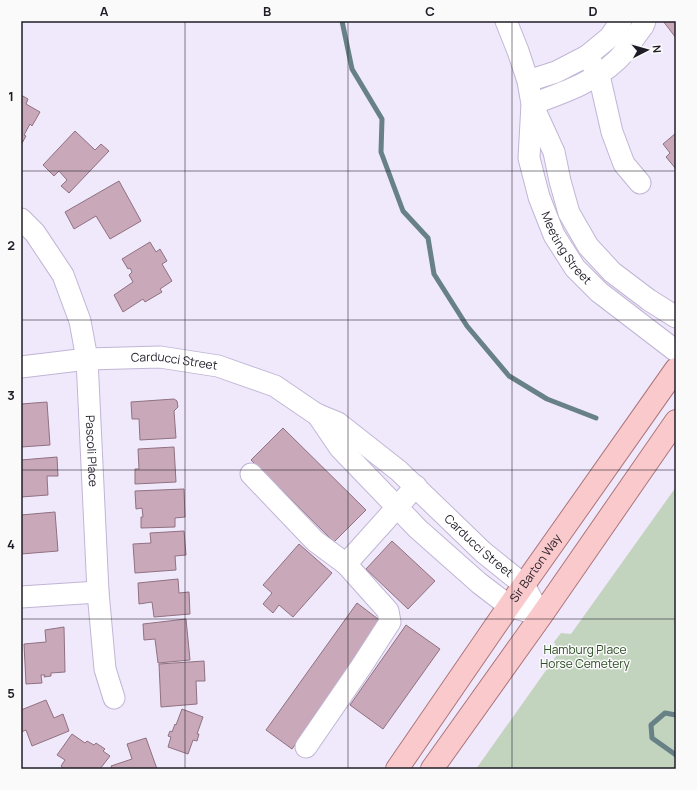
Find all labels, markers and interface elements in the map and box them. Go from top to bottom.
text: A [100,2,109,20]
text: B [263,2,271,20]
text: C [425,2,435,20]
text: D [588,2,598,20]
north arrow [627,30,667,70]
text: N [650,44,665,54]
text: 1 [8,87,14,105]
street label: Meeting Street [538,209,596,288]
text: 2 [7,236,15,254]
street label: Carducci Street [131,348,219,374]
text: 3 [7,386,15,404]
street label: Pascoli Place [82,415,102,487]
street label: Carducci Street [441,510,517,581]
street label: Sir Barton Way [505,530,566,605]
text: 4 [7,535,15,553]
park label: Hamburg Place Horse Cemetery [540,641,631,672]
text: 5 [7,684,15,702]

